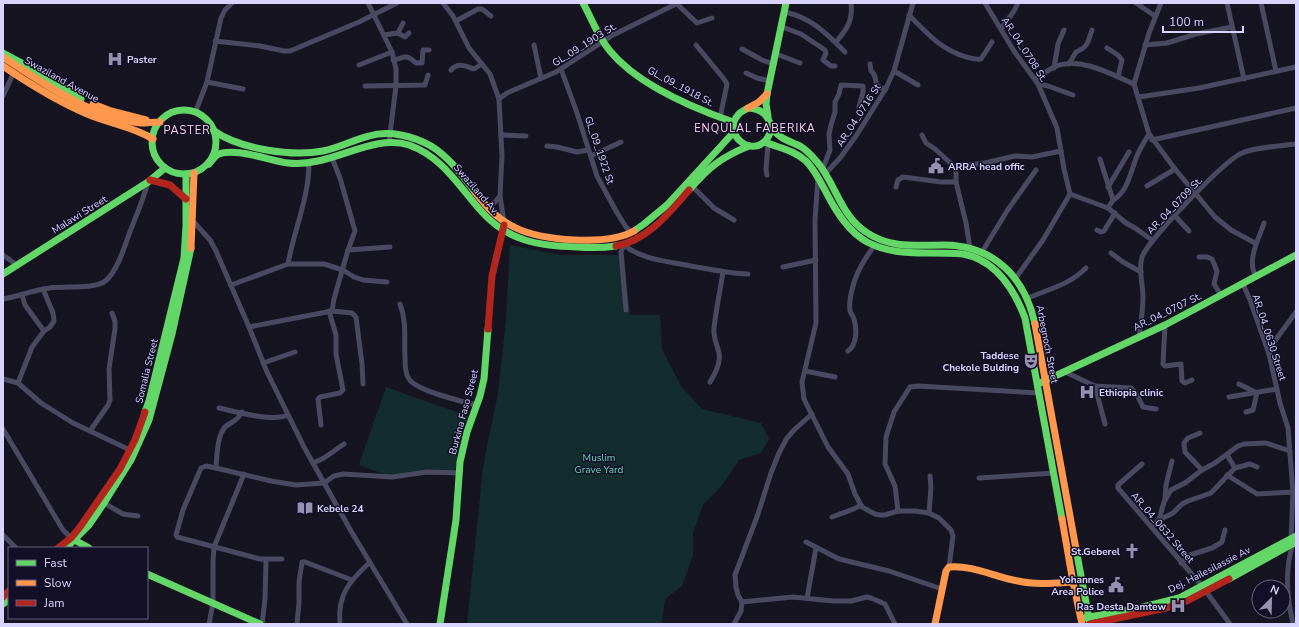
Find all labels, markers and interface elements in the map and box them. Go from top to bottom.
scale bar [1163,8,1243,34]
street label: AR_04_0708 St. [998,14,1050,85]
text: 100 m [1169,14,1204,30]
street label: GL_09_1903 St. [550,19,619,70]
hospital icon: Paster [106,50,124,68]
place label: Paster [127,53,157,67]
street label: Swaziland Avenue [22,54,101,106]
street label: GL_09_1918 St. [645,63,716,110]
street label: AR_04_0716 St [833,81,885,150]
street label: GL_09_1922 St [581,114,617,187]
district label: ENQULAL FABERIKA [694,121,816,136]
district label: PASTER [163,123,211,138]
public building icon: ARRA head offic [927,157,945,175]
place label: ARRA head offic [948,160,1025,174]
street label: Swaziland Av. [450,161,502,218]
street label: AR_04_0709 St. [1144,174,1206,237]
street label: Malawi Street [49,192,110,237]
street label: AR_04_0707 St. [1131,289,1204,335]
street label: AR_04_0630 Street [1249,292,1290,383]
street label: Arbegnoch Street [1033,304,1062,385]
street label: Somalia Street [132,337,162,405]
place label: Taddese Chekole Bulding [942,349,1020,375]
theatre icon: Taddese Chekole Bulding [1022,352,1040,370]
street label: Burkina Faso Street [446,368,482,456]
hospital icon: Ethiopia clinic [1078,383,1096,401]
place label: Ethiopia clinic [1099,386,1164,400]
park label: Muslim Grave Yard [575,451,624,477]
street label: AR_04_0632 Street [1127,489,1197,567]
library icon: Kebele 24 [296,499,314,517]
place label: Kebele 24 [317,502,364,516]
church icon: St.Geberel [1123,542,1141,560]
street label: Dej. Hailesilassie Av [1166,543,1254,597]
place label: St.Geberel [1071,545,1121,559]
legend [8,547,148,619]
text: Fast [44,555,67,571]
place label: Yohannes Area Police [1051,573,1105,599]
text: Slow [44,575,72,591]
public building icon: Yohannes Area Police [1107,576,1125,594]
north arrow [1251,579,1291,619]
text: N [1268,582,1281,599]
text: Jam [43,595,65,611]
hospital icon: Ras Desta Damtew [1169,597,1187,615]
place label: Ras Desta Damtew [1077,600,1166,614]

